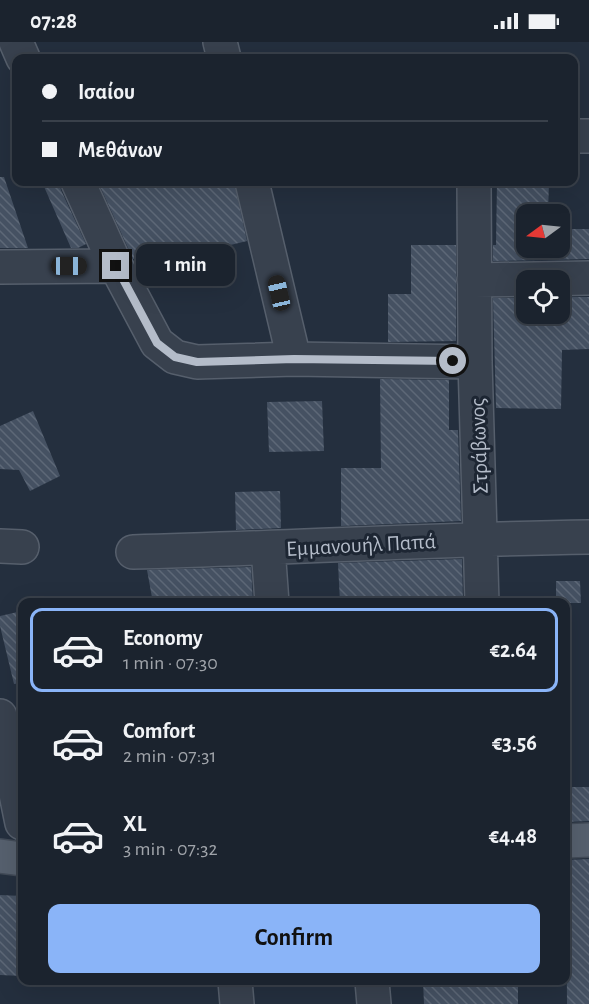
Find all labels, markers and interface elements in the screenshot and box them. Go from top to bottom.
text: 07:28 [30,10,77,32]
text: Ισαίου [78,81,135,103]
text: Μεθάνων [78,139,162,161]
north arrow [516,204,570,258]
map controls [516,204,570,324]
callout: 1 min [137,245,236,287]
route end [102,252,129,279]
text: 1 min [164,255,207,275]
car [51,257,87,275]
button: locate [516,270,570,324]
car [266,273,292,313]
route start [439,347,466,374]
street label: Στράβωνος [466,398,492,494]
street label: Εμμανουήλ Παπά [286,530,437,560]
icon: car [51,623,105,677]
text: Economy [123,627,203,649]
text: €2.64 [490,639,537,661]
text: 1 min · 07:30 [123,653,218,673]
icon: car [51,716,105,770]
text: Comfort [123,720,195,742]
text: €3.56 [492,732,537,754]
text: 2 min · 07:31 [123,746,216,766]
icon: car [51,809,105,863]
text: XL [123,813,146,835]
text: €4.48 [489,825,537,847]
text: 3 min · 07:32 [123,839,218,859]
button: Confirm [48,904,540,973]

